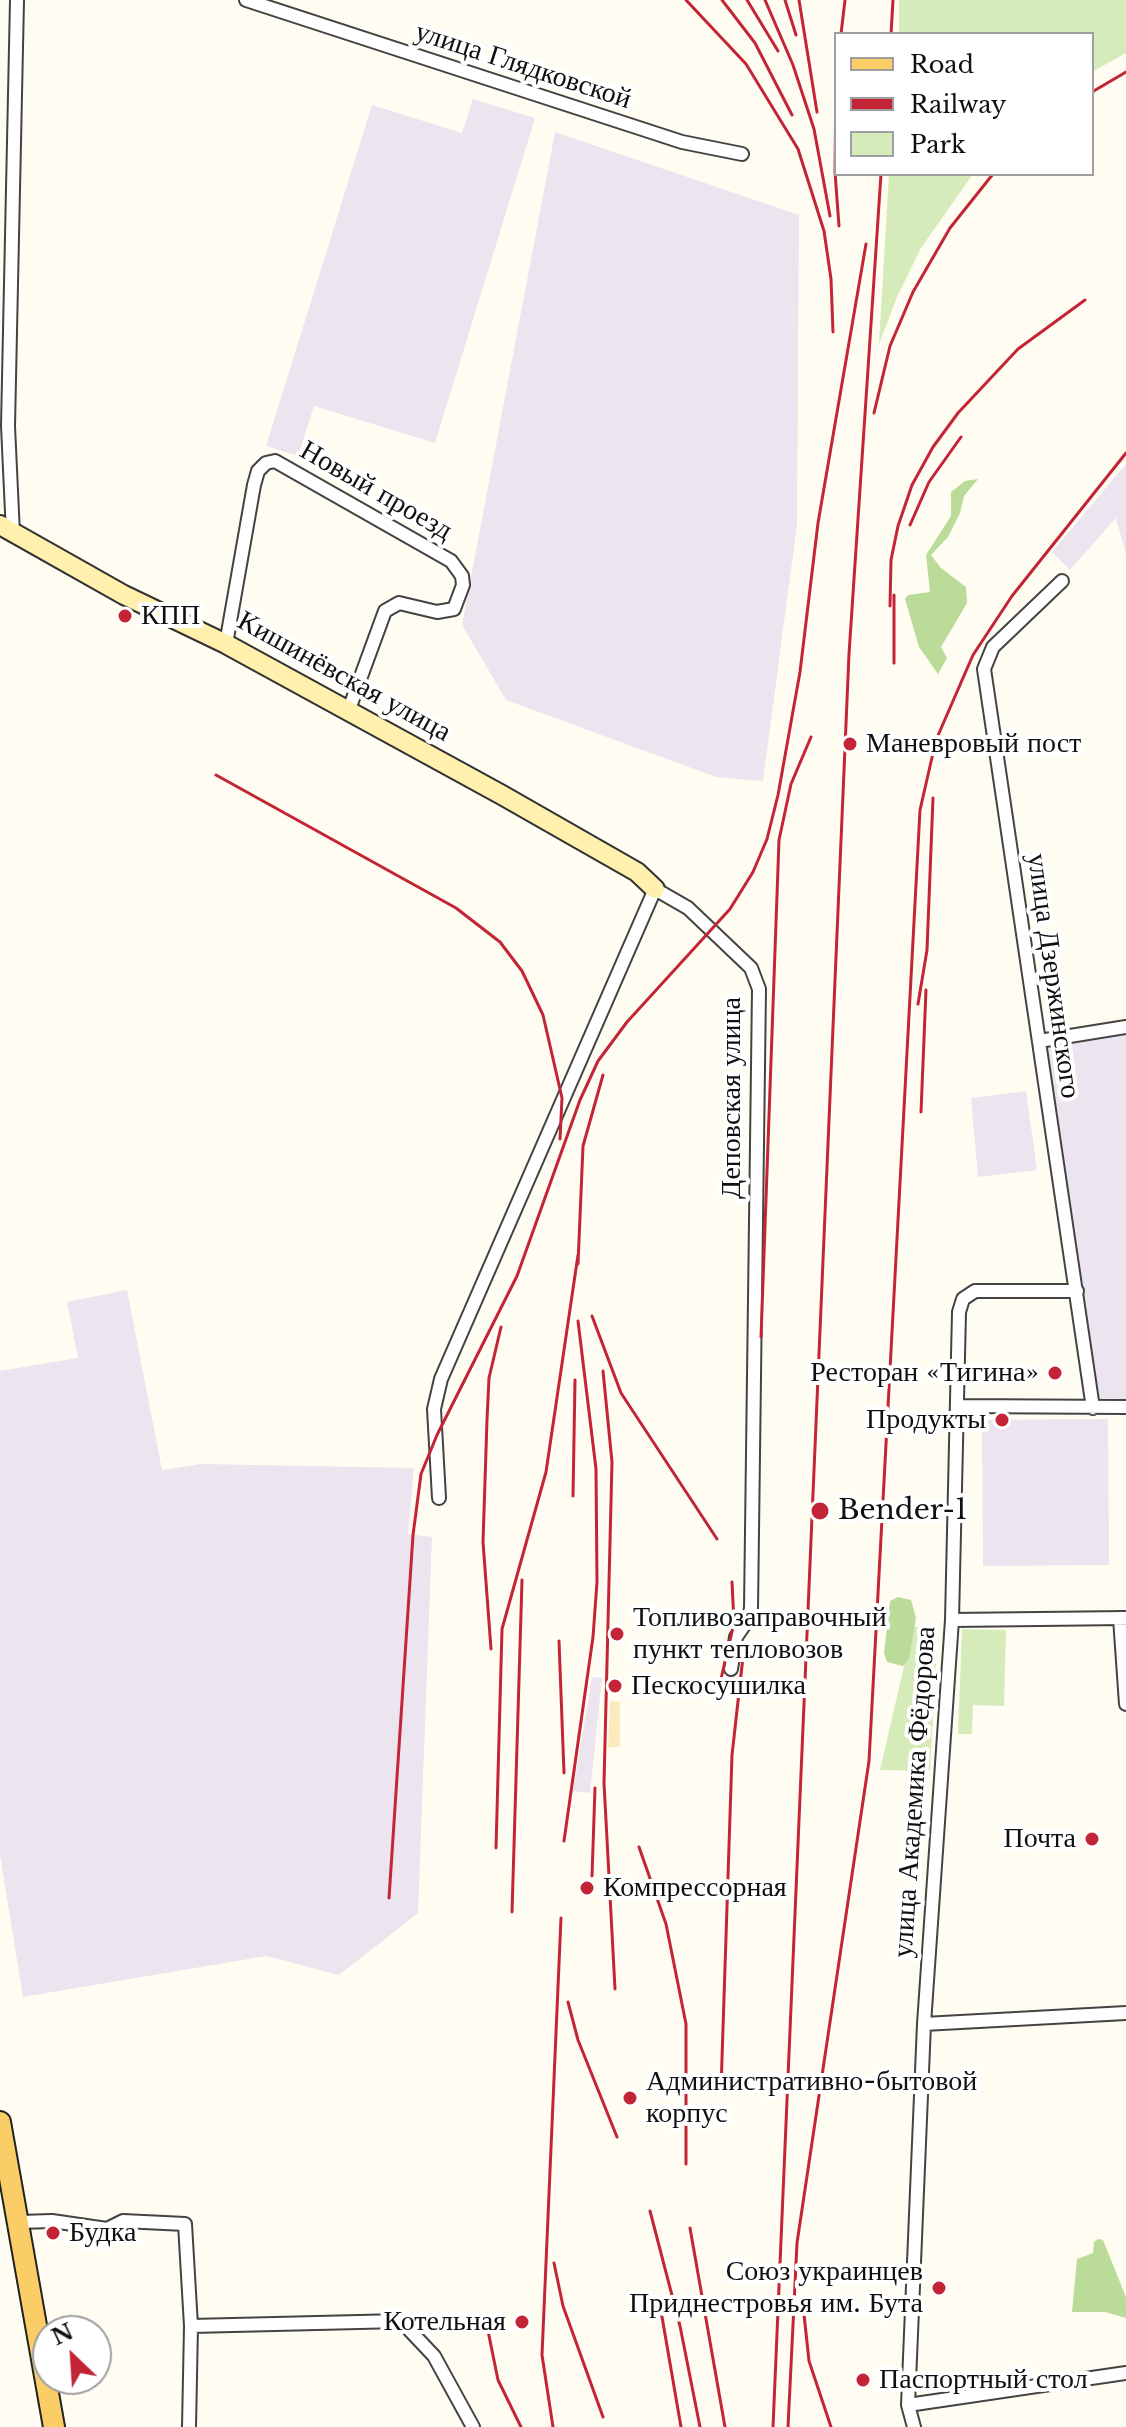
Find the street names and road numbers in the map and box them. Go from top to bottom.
street label: улица Глядковской [411,15,635,117]
street label: Новый проезд [294,434,458,548]
street label: Кишинёвская улица [231,604,457,750]
street label: улица Дзержинского [1019,851,1087,1101]
street label: Деповская улица [715,997,749,1199]
street label: улица Академика Фёдорова [887,1625,943,1959]

